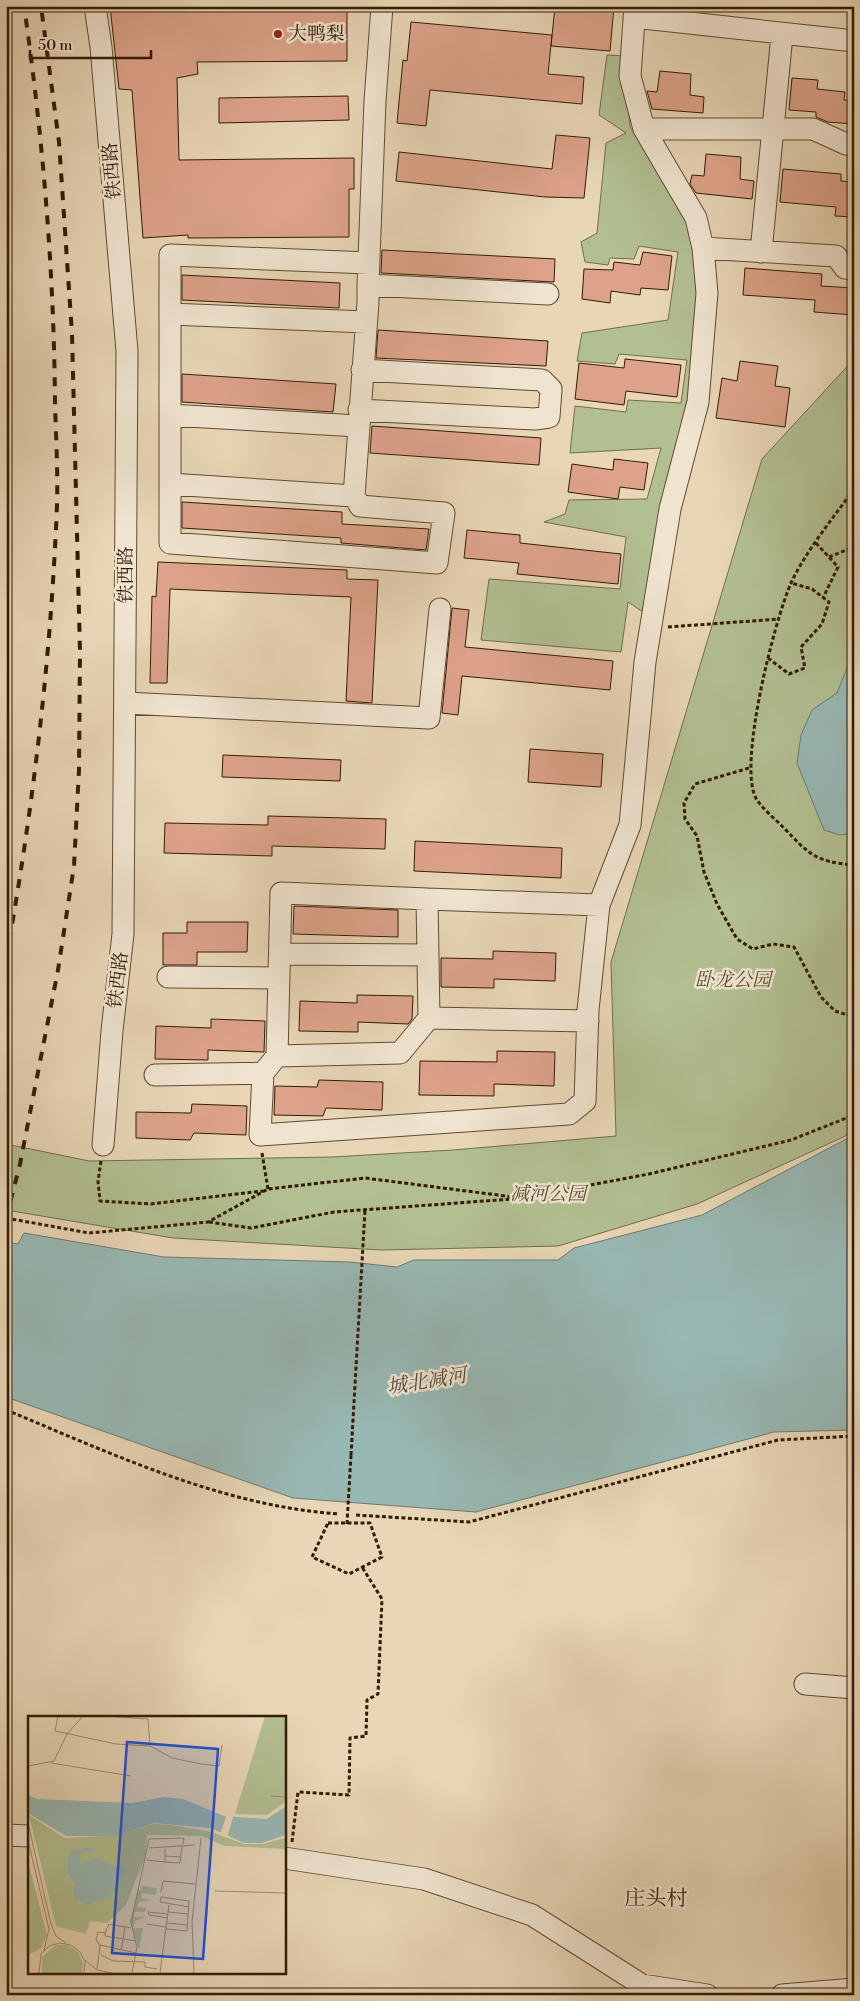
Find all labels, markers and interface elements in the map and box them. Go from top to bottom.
place label: 大鸭梨 [288,22,345,46]
scale bar [30,28,151,60]
marker: 大鸭梨 [272,28,284,40]
text: 50 m [38,36,72,55]
street label: 铁西路 [98,142,126,200]
street label: 铁西路 [114,546,138,604]
street label: 铁西路 [103,950,133,1010]
park label: 卧龙公园 [695,968,774,992]
park label: 减河公园 [510,1182,589,1206]
water label: 城北减河 [386,1363,471,1401]
inset map [28,1716,285,1974]
district label: 庄头村 [625,1886,688,1912]

